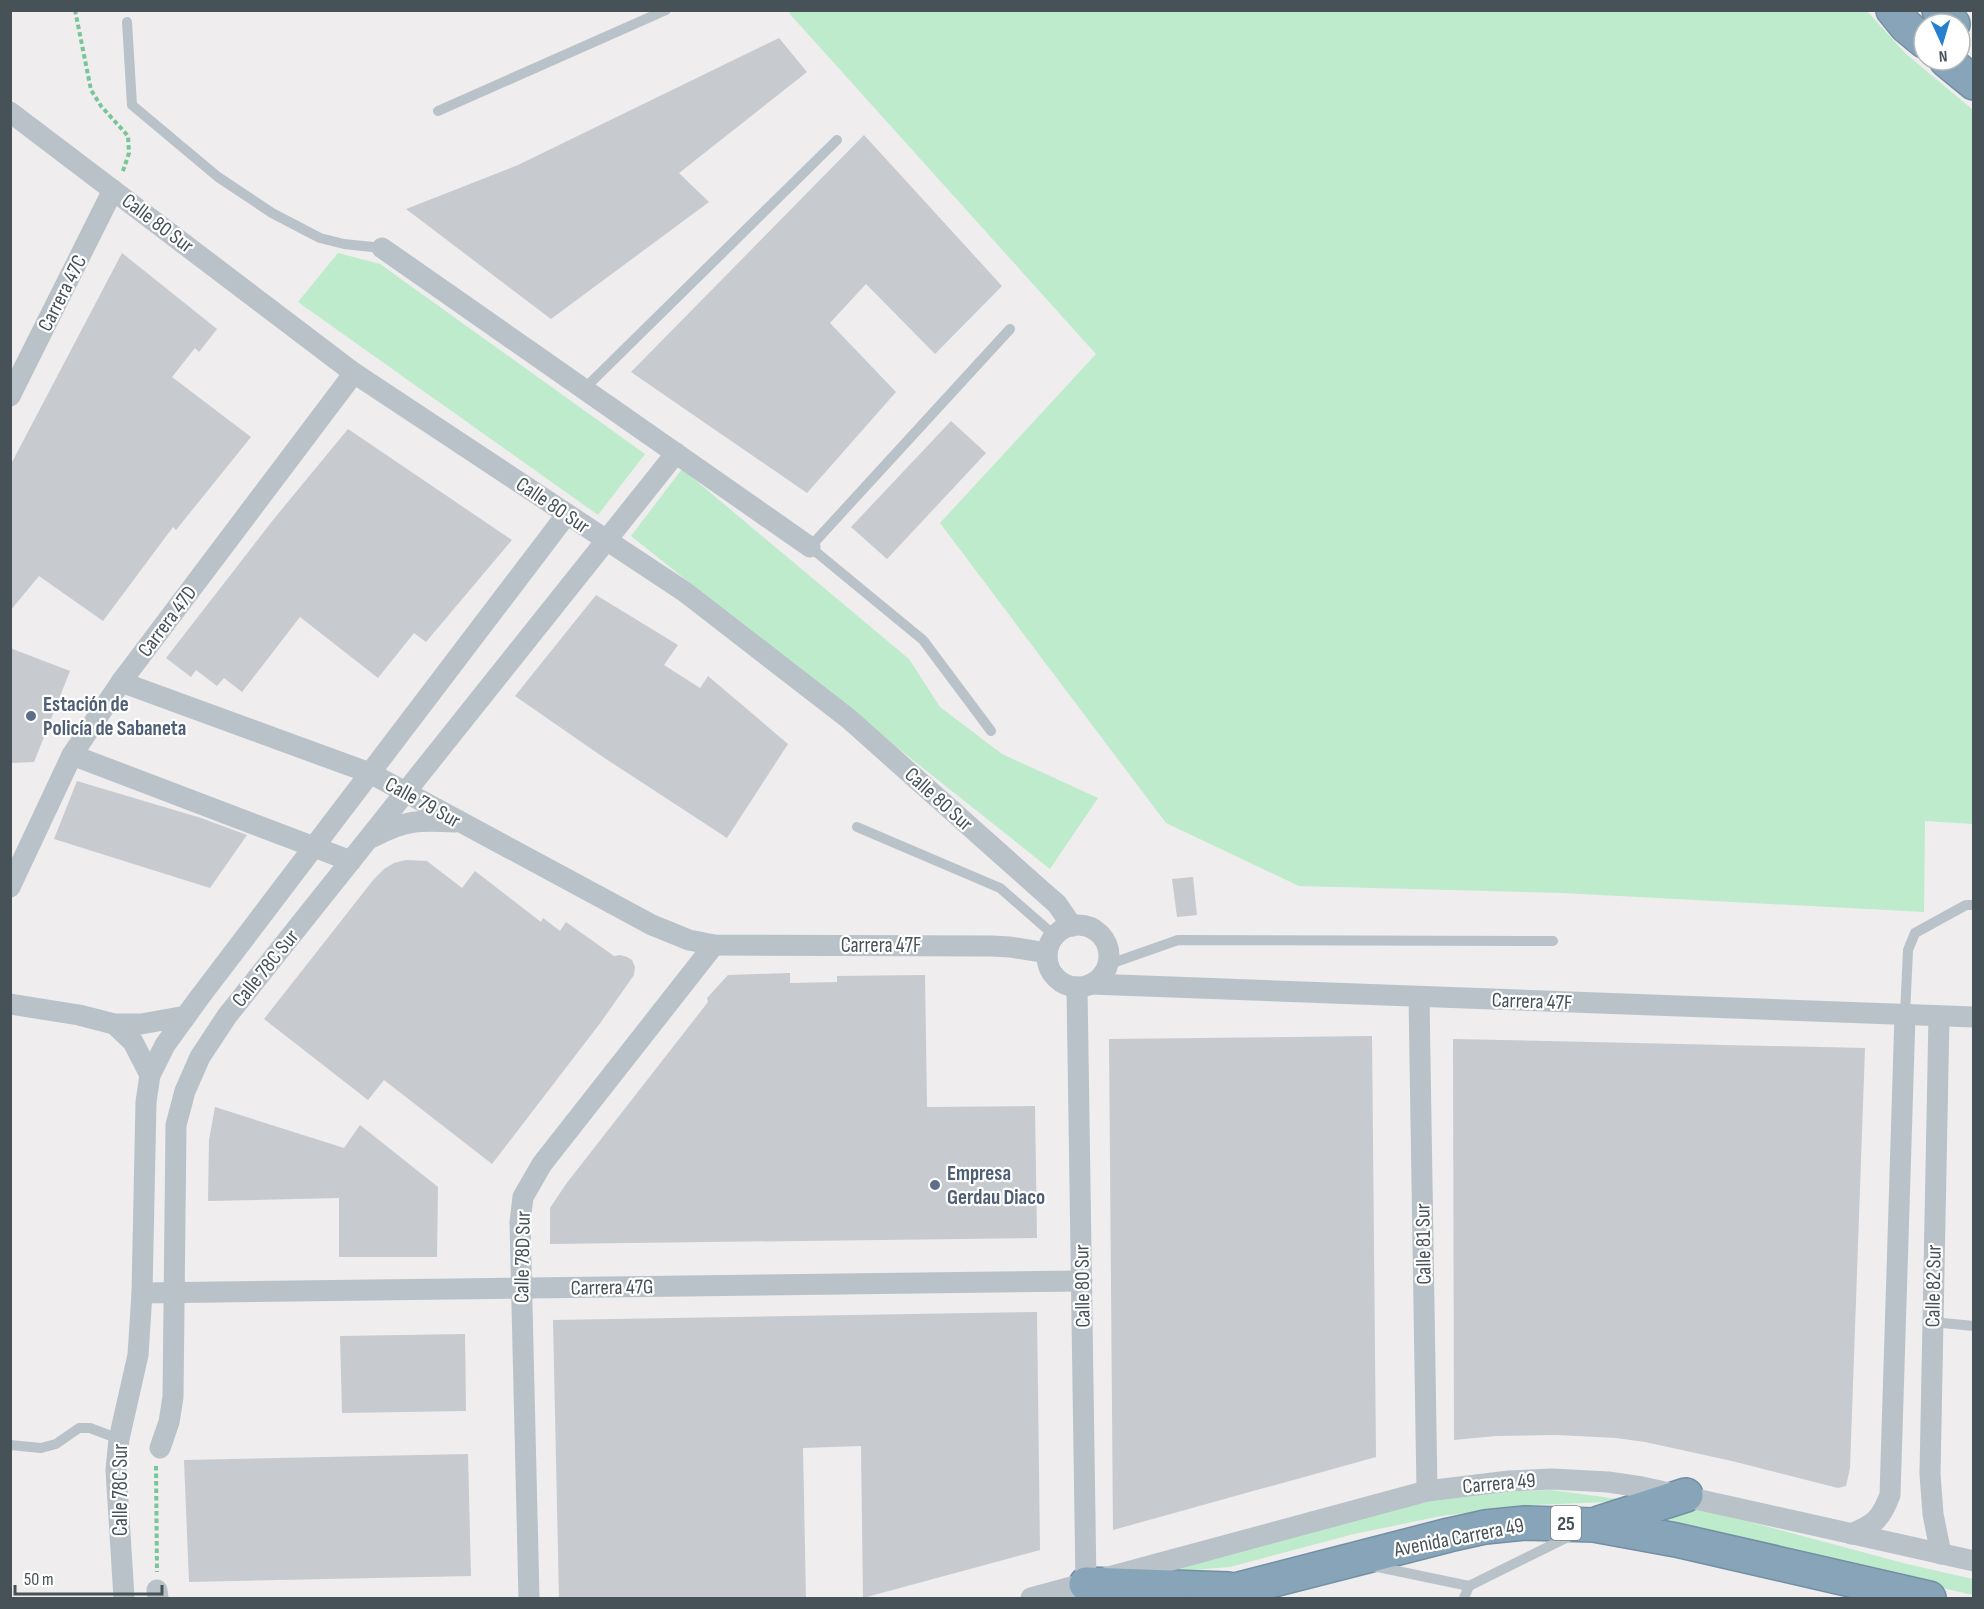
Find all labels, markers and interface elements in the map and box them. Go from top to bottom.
north arrow [1912,12,1972,72]
text: N [1938,46,1948,65]
street label: Calle 80 Sur [117,188,198,258]
street label: Carrera 47C [33,251,92,336]
street label: Calle 80 Sur [511,472,594,539]
street label: Carrera 47D [133,581,202,662]
place label: Estación de Policía de Sabaneta [43,692,186,741]
marker: Estación de Policía de Sabaneta [24,709,38,723]
street label: Calle 80 Sur [899,762,978,836]
street label: Calle 79 Sur [381,772,465,833]
street label: Calle 78C Sur [227,925,304,1012]
street label: Carrera 47F [841,933,921,958]
street label: Carrera 47F [1491,988,1573,1015]
place label: Empresa Gerdau Diaco [947,1161,1045,1210]
marker: Empresa Gerdau Diaco [928,1178,942,1192]
street label: Calle 81 Sur [1410,1203,1437,1285]
street label: Calle 78D Sur [509,1211,536,1303]
street label: Calle 80 Sur [1069,1244,1096,1328]
street label: Calle 82 Sur [1920,1244,1947,1328]
street label: Carrera 47G [570,1274,654,1301]
street label: Calle 78C Sur [108,1444,133,1536]
street label: Carrera 49 [1461,1468,1537,1499]
road number: 25 [1551,1506,1581,1540]
street label: Avenida Carrera 49 [1391,1513,1526,1563]
scale bar [15,1558,162,1596]
text: 50 m [24,1569,54,1590]

